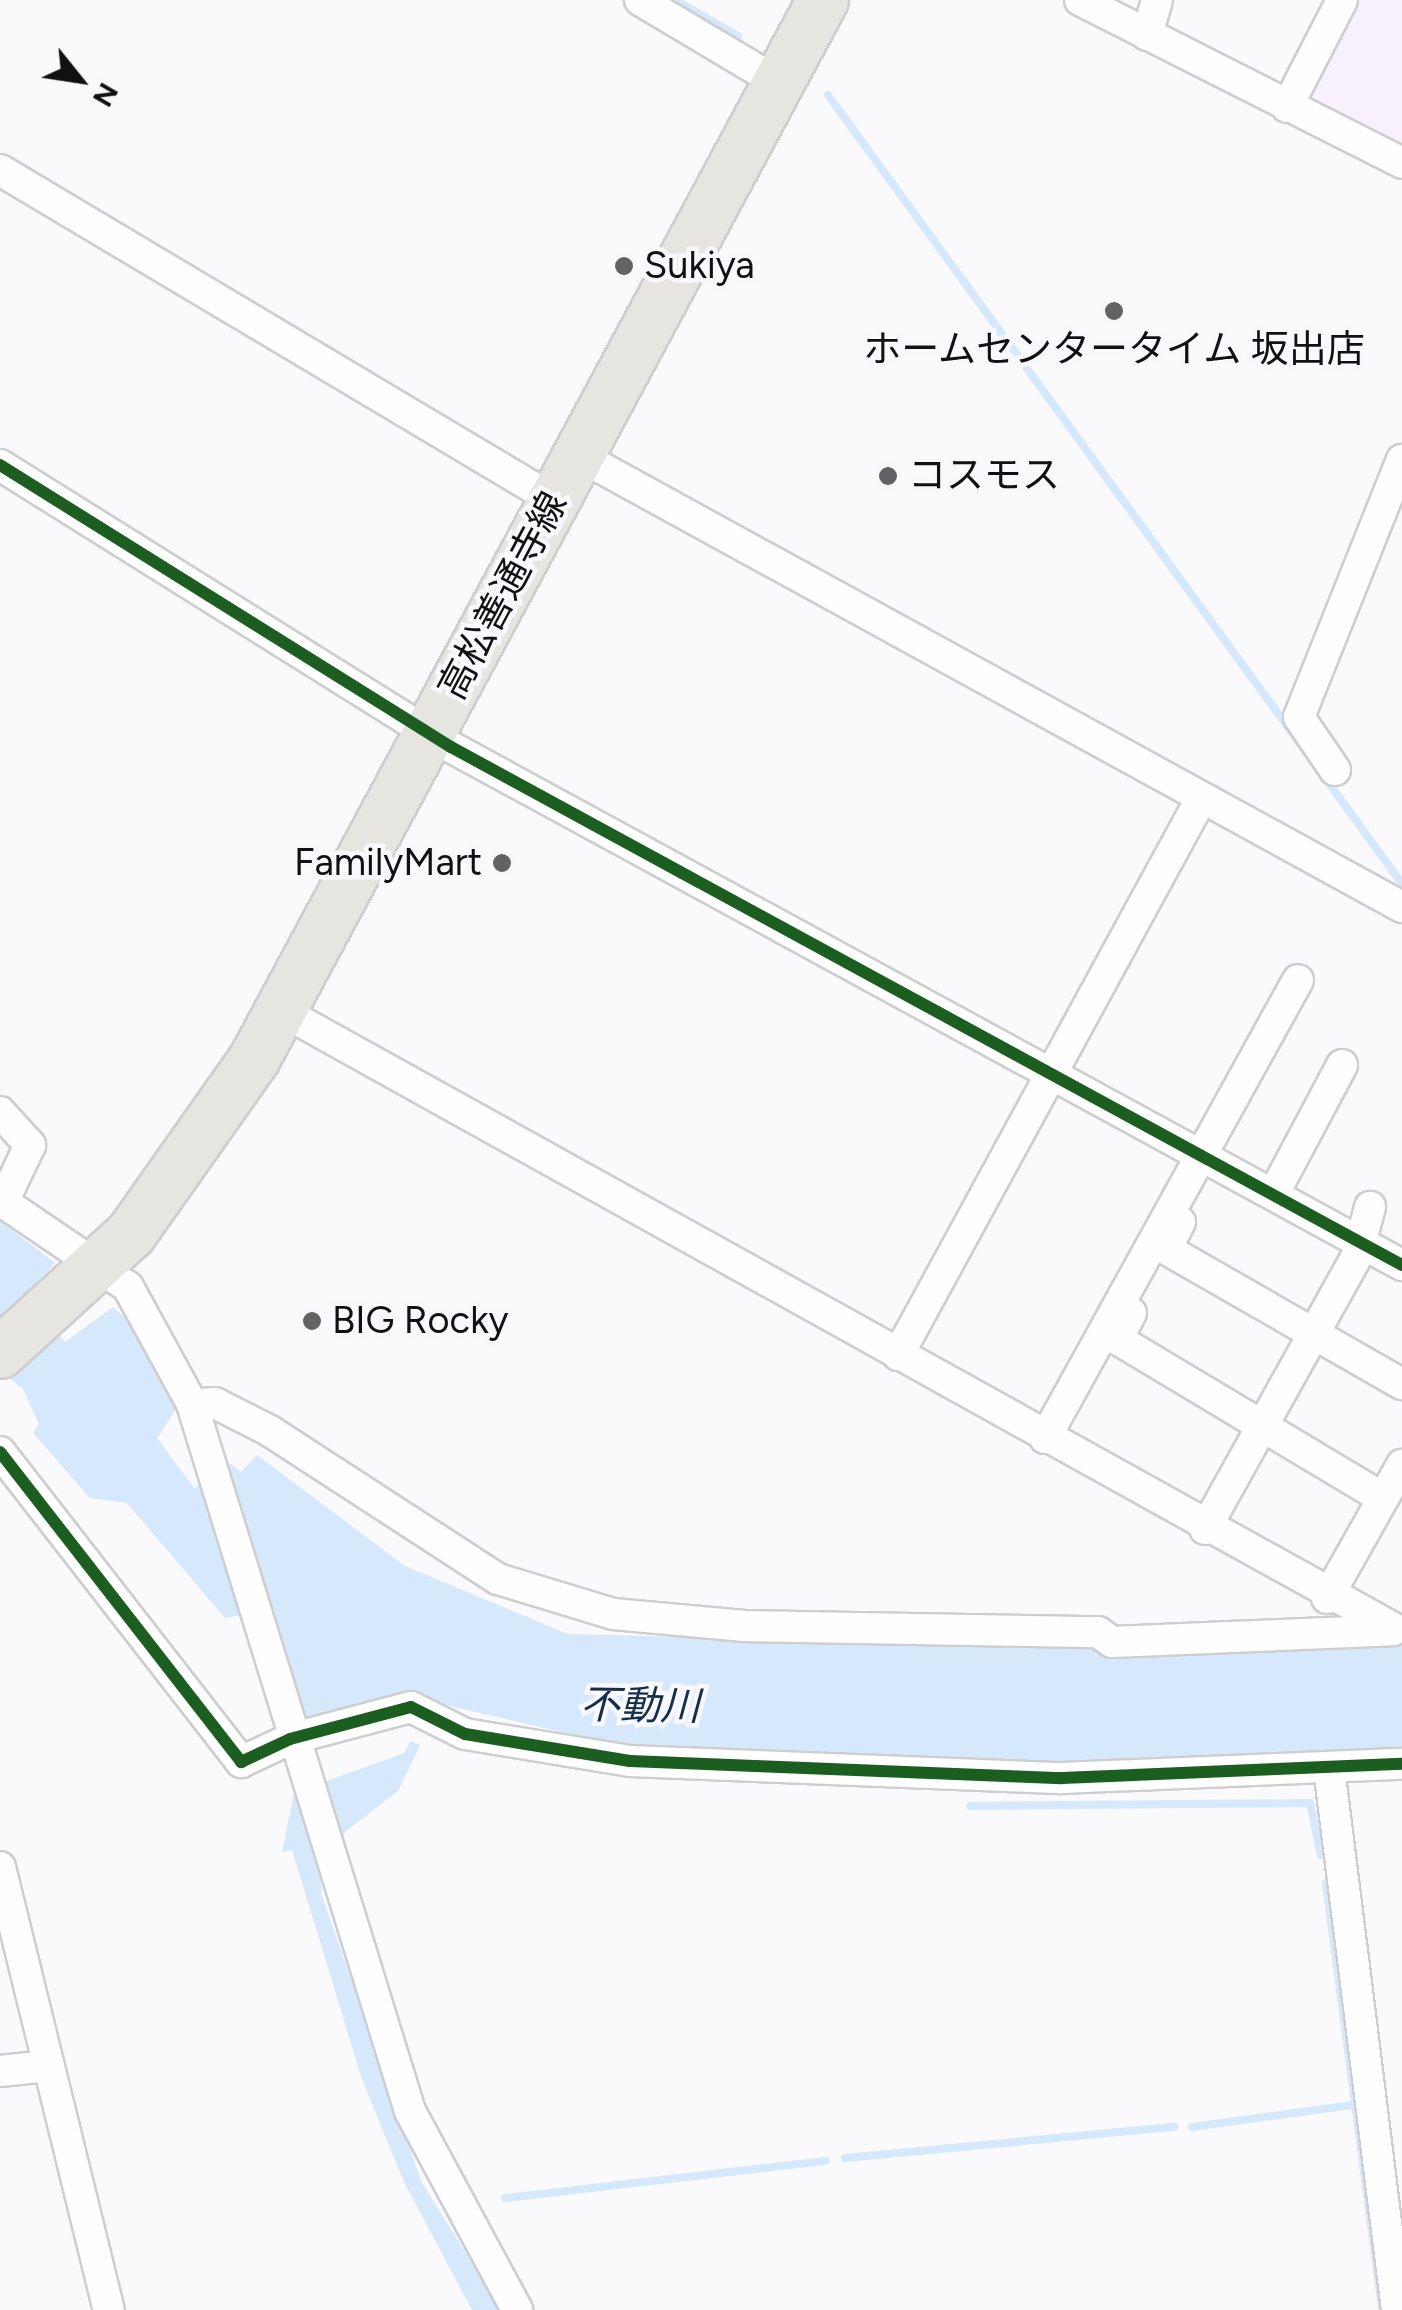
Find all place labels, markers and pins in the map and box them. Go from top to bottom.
place label: Sukiya [644,243,755,289]
marker: Sukiya [613,255,635,277]
marker: ホームセンタータイム 坂出店 [1103,300,1125,322]
place label: ホームセンタータイム 坂出店 [862,327,1366,373]
place label: コスモス [908,453,1060,499]
marker: コスモス [877,465,899,487]
place label: FamilyMart [294,840,482,886]
marker: FamilyMart [491,852,513,874]
place label: BIG Rocky [332,1298,509,1344]
marker: BIG Rocky [301,1310,323,1332]

